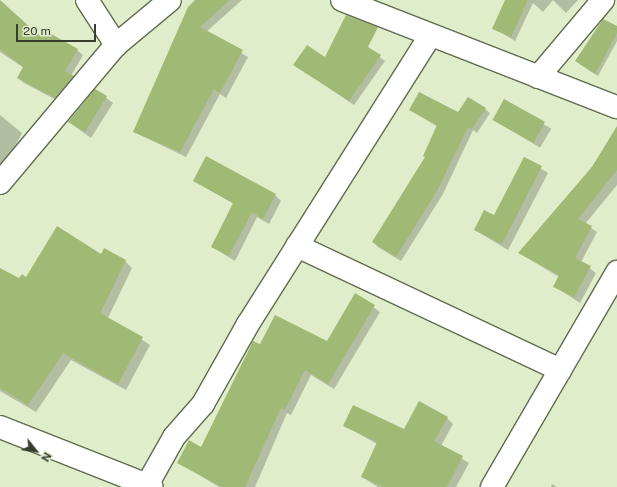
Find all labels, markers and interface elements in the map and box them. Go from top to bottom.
scale bar [18,16,98,42]
text: 20 m [23,24,51,38]
north arrow [16,431,56,471]
text: N [39,450,54,464]

